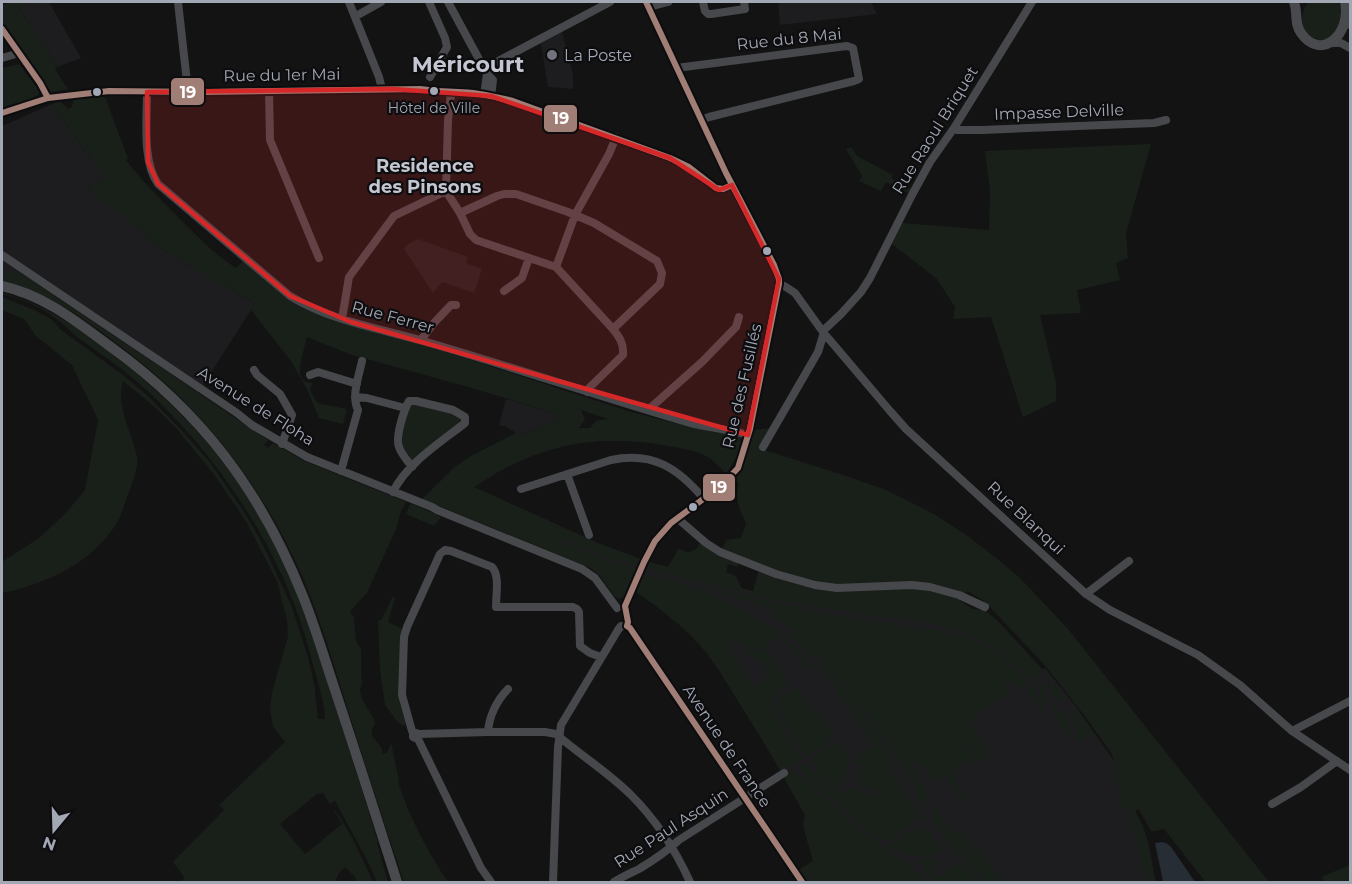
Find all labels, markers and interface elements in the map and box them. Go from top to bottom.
street label: Rue du 8 Mai [736,24,842,54]
place label: La Poste [564,46,632,65]
marker: La Poste [545,48,559,62]
district label: Méricourt [412,51,525,78]
street label: Rue Raoul Briquet [888,62,982,197]
street label: Rue du 1er Mai [223,64,341,86]
line badge: 19 [170,77,205,106]
text: 19 [180,83,196,102]
marker: Hôtel de Ville [428,85,440,97]
unlabelled marker [91,86,103,98]
place label: Hôtel de Ville [388,99,480,117]
street label: Impasse Delville [994,100,1124,124]
line badge: 19 [543,104,578,133]
text: 19 [553,109,569,128]
district label: Residence des Pinsons [369,155,482,198]
unlabelled marker [761,245,773,257]
street label: Rue Ferrer [350,297,436,337]
street label: Rue des Fusillés [718,322,766,450]
street label: Avenue de Floha [194,362,318,450]
line badge: 19 [702,473,736,502]
street label: Rue Blanqui [983,477,1069,559]
text: 19 [711,478,727,497]
unlabelled marker [687,501,699,513]
street label: Avenue de France [679,681,775,811]
street label: Rue Paul Asquin [610,784,732,872]
north arrow [24,800,84,860]
text: N [40,833,58,855]

